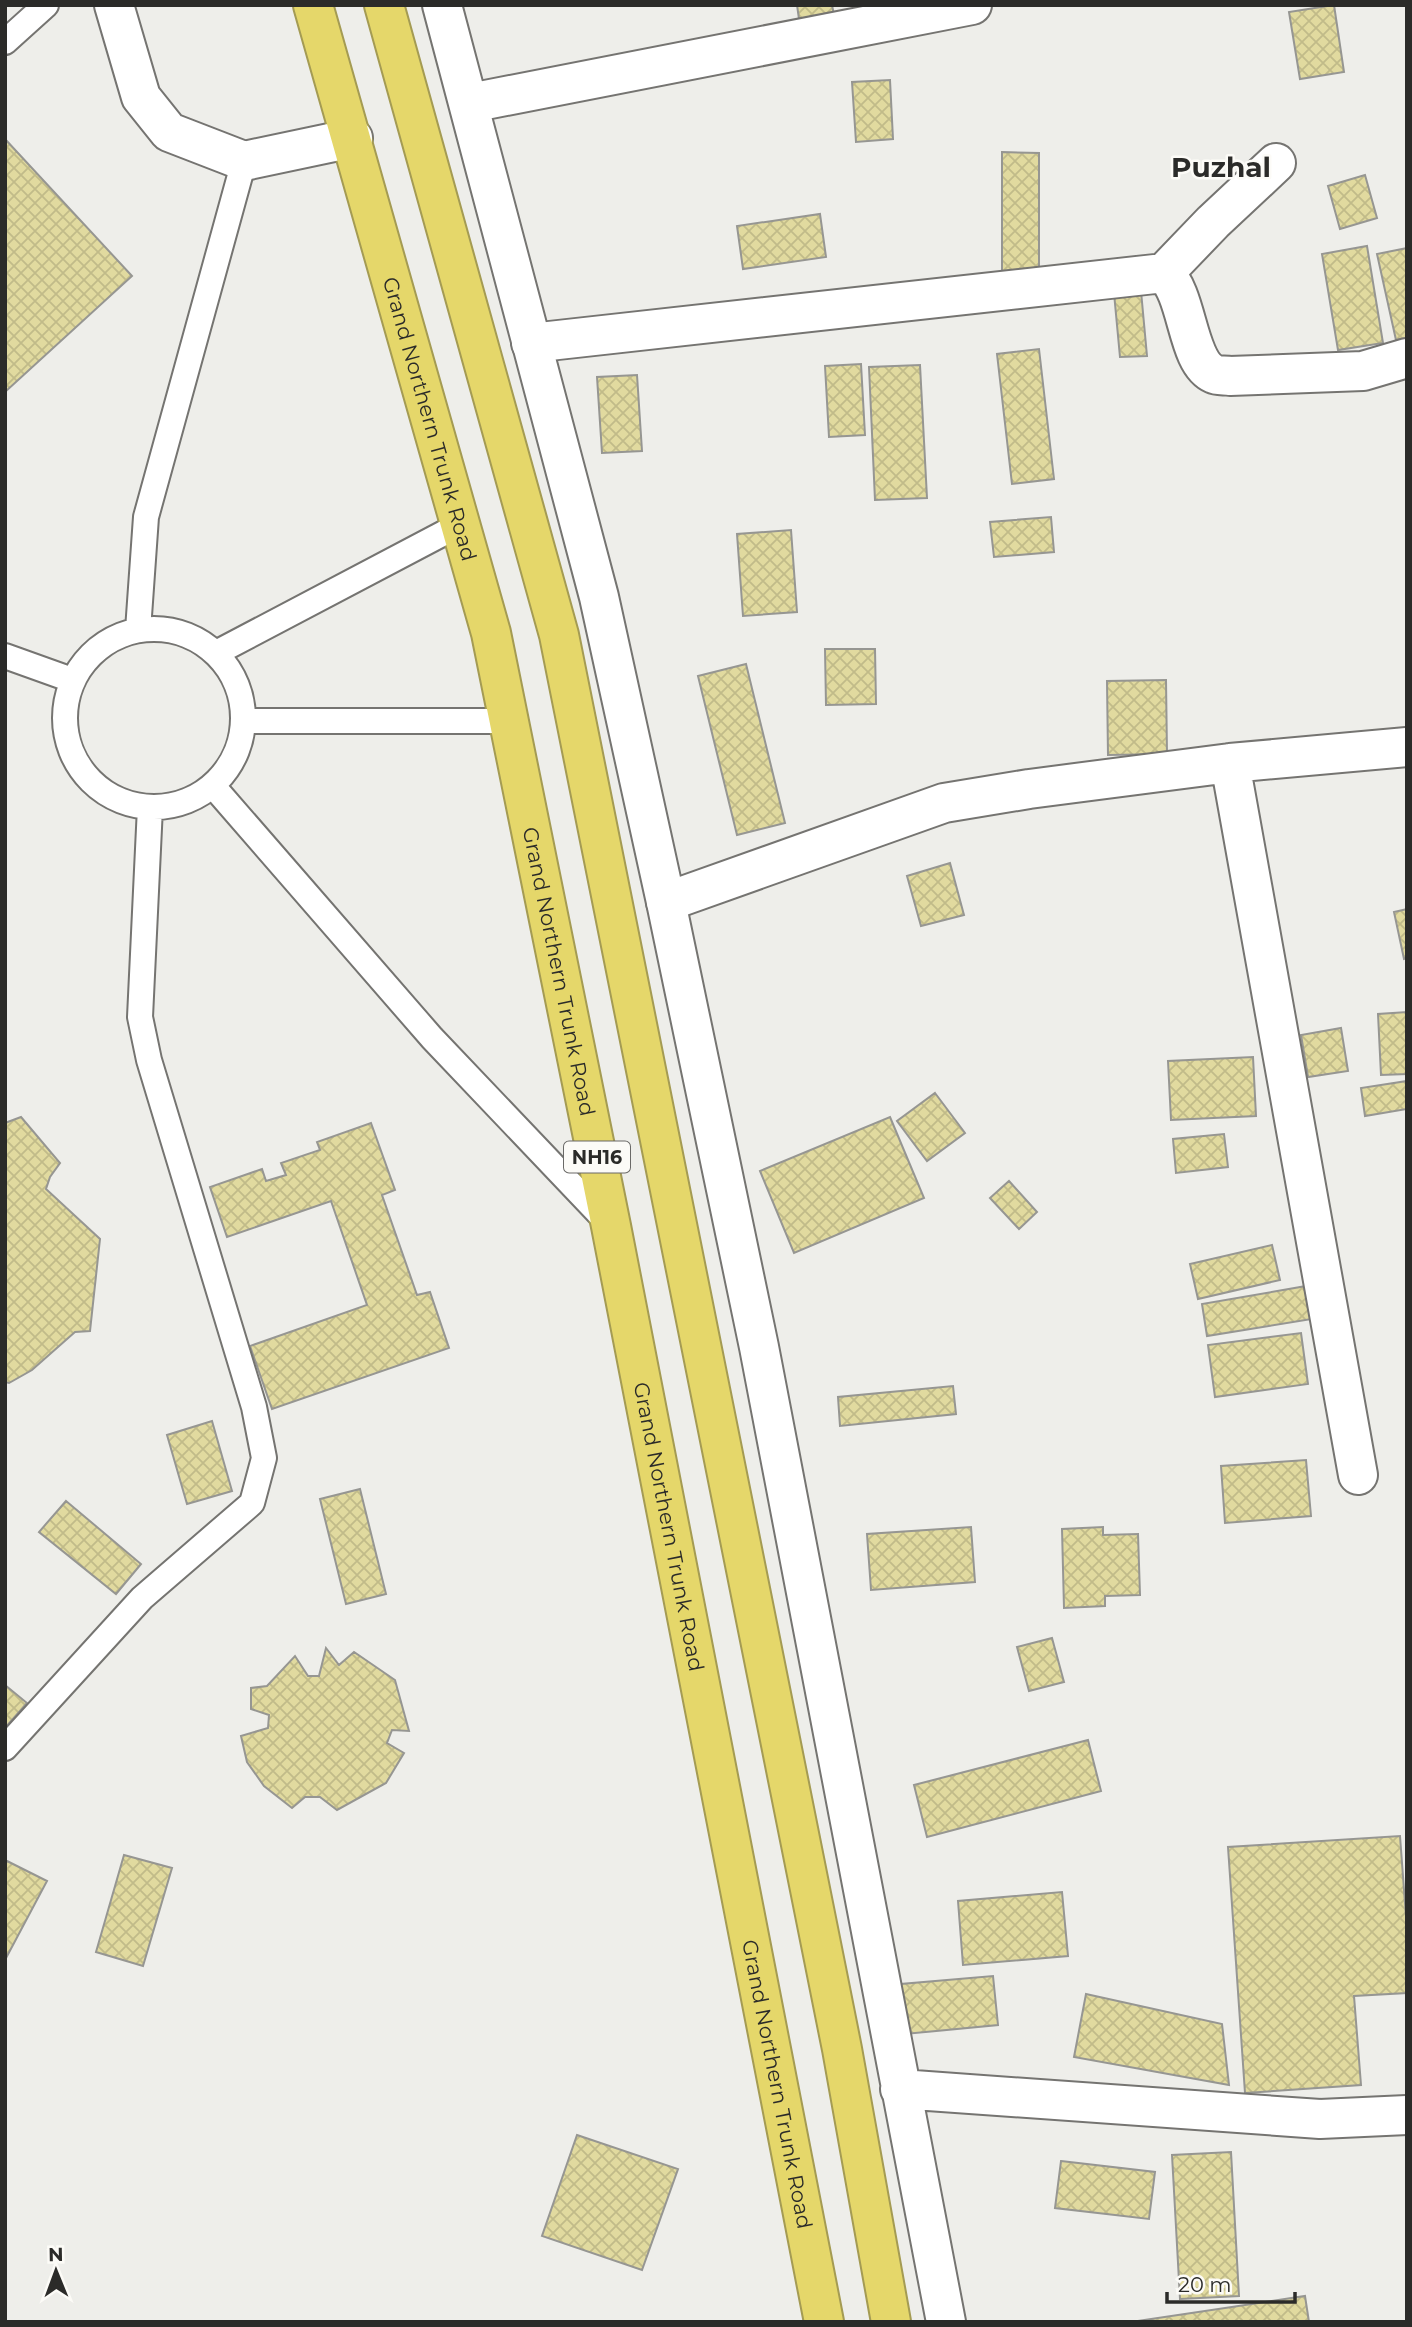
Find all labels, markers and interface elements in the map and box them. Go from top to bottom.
district label: Puzhal [1171,150,1271,184]
street label: Grand Northern Trunk Road [378,274,482,564]
street label: Grand Northern Trunk Road [518,825,601,1118]
road number: NH16 [564,1142,630,1172]
street label: Grand Northern Trunk Road [629,1380,710,1673]
street label: Grand Northern Trunk Road [737,1937,818,2231]
north arrow [21,2236,91,2306]
text: N [48,2243,64,2266]
scale bar [1167,2260,1295,2304]
text: 20 m [1178,2272,1232,2297]

